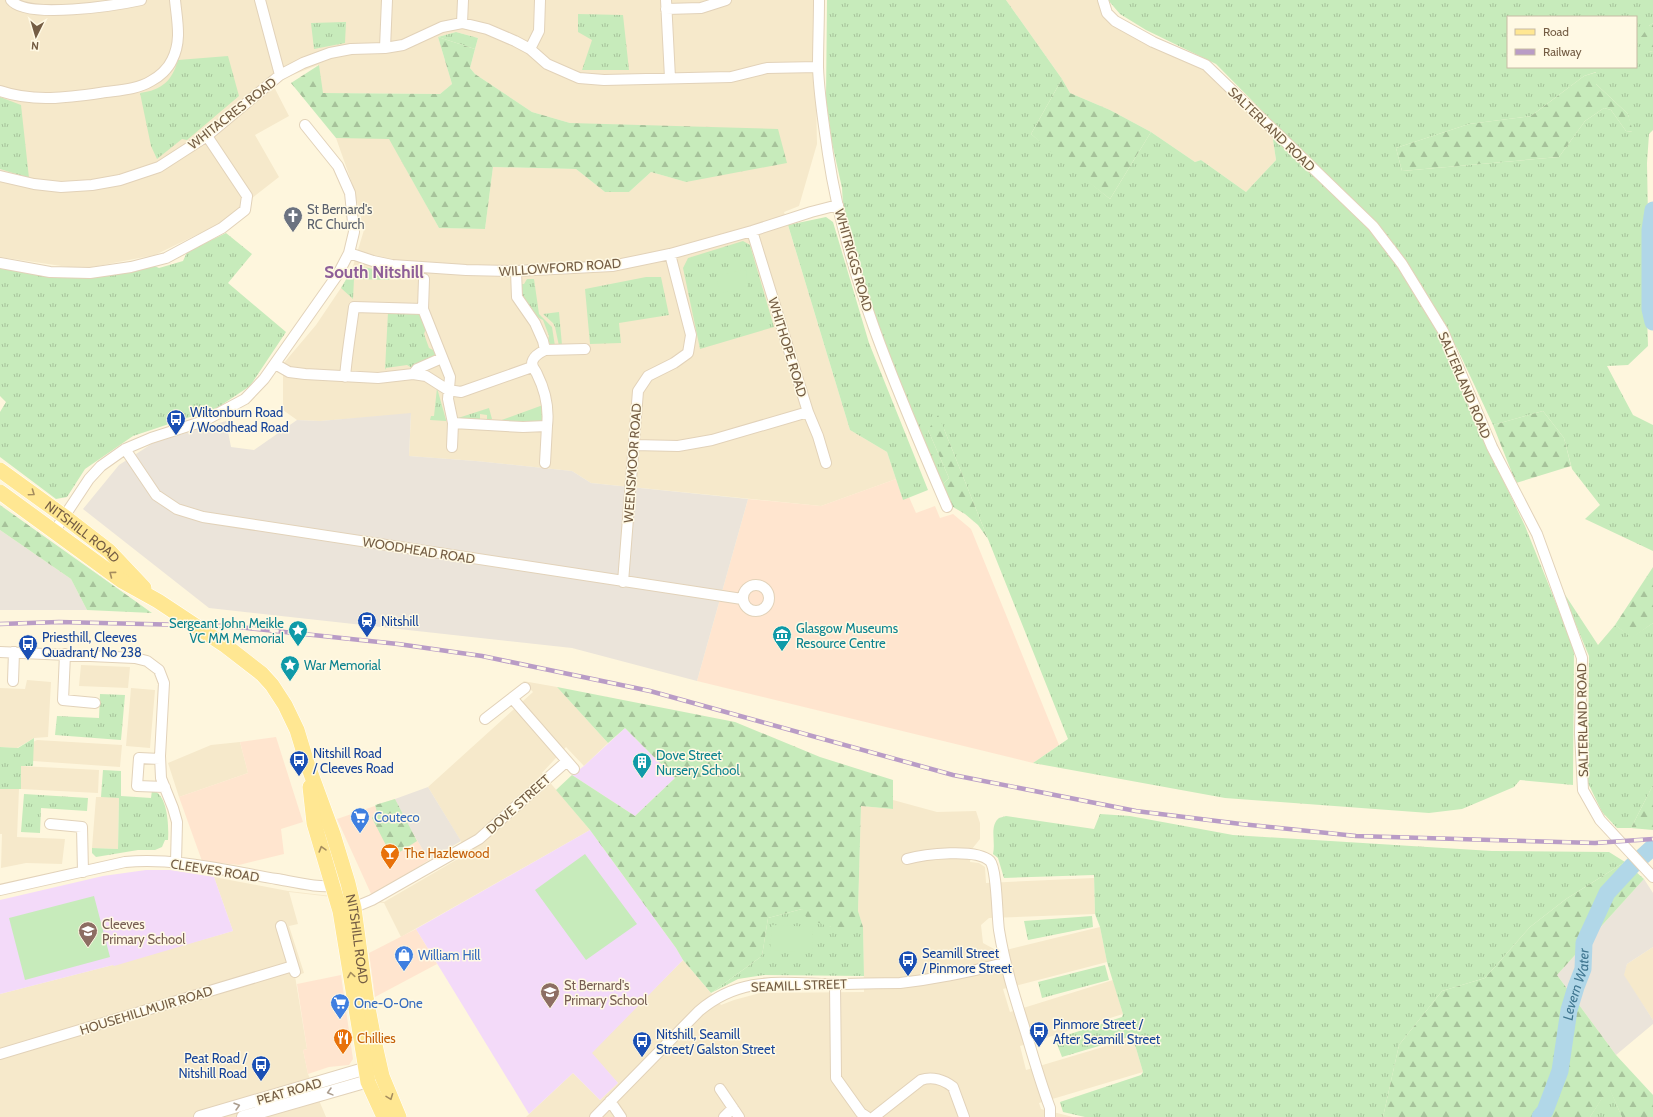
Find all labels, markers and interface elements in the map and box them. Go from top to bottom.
north arrow [16,16,56,56]
legend [1507,16,1637,68]
text: Road [1543,24,1569,39]
text: N [31,39,40,53]
text: Railway [1543,44,1581,59]
street label: WHITACRES ROAD [185,74,279,152]
street label: SALTERLAND ROAD [1225,83,1319,175]
place label: St Bernard's RC Church [307,201,373,232]
church icon: St Bernard's RC Church [282,205,304,233]
street label: WHITRIGGS ROAD [832,207,876,313]
street label: WILLOWFORD ROAD [498,255,622,279]
district label: South Nitshill [324,262,424,282]
street label: WHITHOPE ROAD [765,295,811,399]
street label: SALTERLAND ROAD [1435,329,1495,441]
street label: WEENSMOOR ROAD [620,403,644,523]
place label: Wiltonburn Road / Woodhead Road [189,404,289,435]
bus stop icon: Wiltonburn Road / Woodhead Road [165,408,187,436]
one-way arrow [27,488,34,495]
street label: NITSHILL ROAD [42,497,123,566]
street label: WOODHEAD ROAD [362,533,476,567]
one-way arrow [110,571,117,578]
station icon: Nitshill [356,610,378,638]
place label: Nitshill [381,613,419,629]
place label: Sergeant John Meikle VC MM Memorial [169,615,284,646]
place icon: Sergeant John Meikle VC MM Memorial [287,619,309,647]
place label: Glasgow Museums Resource Centre [796,620,899,651]
museum icon: Glasgow Museums Resource Centre [771,624,793,652]
place label: Priesthill, Cleeves Quadrant/ No 238 [42,629,142,660]
bus stop icon: Priesthill, Cleeves Quadrant/ No 238 [17,633,39,661]
place icon: War Memorial [279,654,301,682]
place label: War Memorial [304,657,381,673]
street label: SALTERLAND ROAD [1573,663,1591,777]
place label: Nitshill Road / Cleeves Road [312,745,394,776]
place label: Dove Street Nursery School [656,747,739,778]
bus stop icon: Nitshill Road / Cleeves Road [288,749,310,777]
building icon: Dove Street Nursery School [631,751,653,779]
street label: DOVE STREET [483,771,554,837]
supermarket icon: Couteco [349,806,371,834]
place label: Couteco [374,809,420,825]
bar icon: The Hazlewood [379,842,401,870]
place label: The Hazlewood [404,845,489,861]
one-way arrow [318,846,327,853]
street label: CLEEVES ROAD [169,855,261,885]
street label: NITSHILL ROAD [343,892,372,985]
place label: Cleeves Primary School [102,916,185,947]
school or university icon: Cleeves Primary School [77,920,99,948]
shop icon: William Hill [393,944,415,972]
place label: Seamill Street / Pinmore Street [921,945,1013,976]
place label: William Hill [418,947,480,963]
water label: Levern Water [1559,947,1593,1021]
bus stop icon: Seamill Street / Pinmore Street [897,949,919,977]
one-way arrow [347,972,355,978]
street label: SEAMILL STREET [751,975,847,995]
place label: St Bernard's Primary School [564,977,647,1008]
school or university icon: St Bernard's Primary School [539,981,561,1009]
street label: HOUSEHILLMUIR ROAD [78,982,214,1038]
supermarket icon: One-O-One [329,992,351,1020]
place label: One-O-One [354,995,423,1011]
place label: Pinmore Street / After Seamill Street [1053,1016,1161,1047]
bus stop icon: Pinmore Street / After Seamill Street [1028,1020,1050,1048]
place label: Nitshill, Seamill Street/ Galston Street [656,1026,776,1057]
restaurant icon: Chillies [332,1027,354,1055]
place label: Chillies [357,1030,396,1046]
bus stop icon: Nitshill, Seamill Street/ Galston Street [631,1030,653,1058]
place label: Peat Road / Nitshill Road [178,1050,248,1081]
bus stop icon: Peat Road / Nitshill Road [250,1054,272,1082]
street label: PEAT ROAD [255,1074,323,1108]
one-way arrow [327,1087,334,1096]
one-way arrow [386,1093,394,1100]
one-way arrow [233,1102,240,1111]

